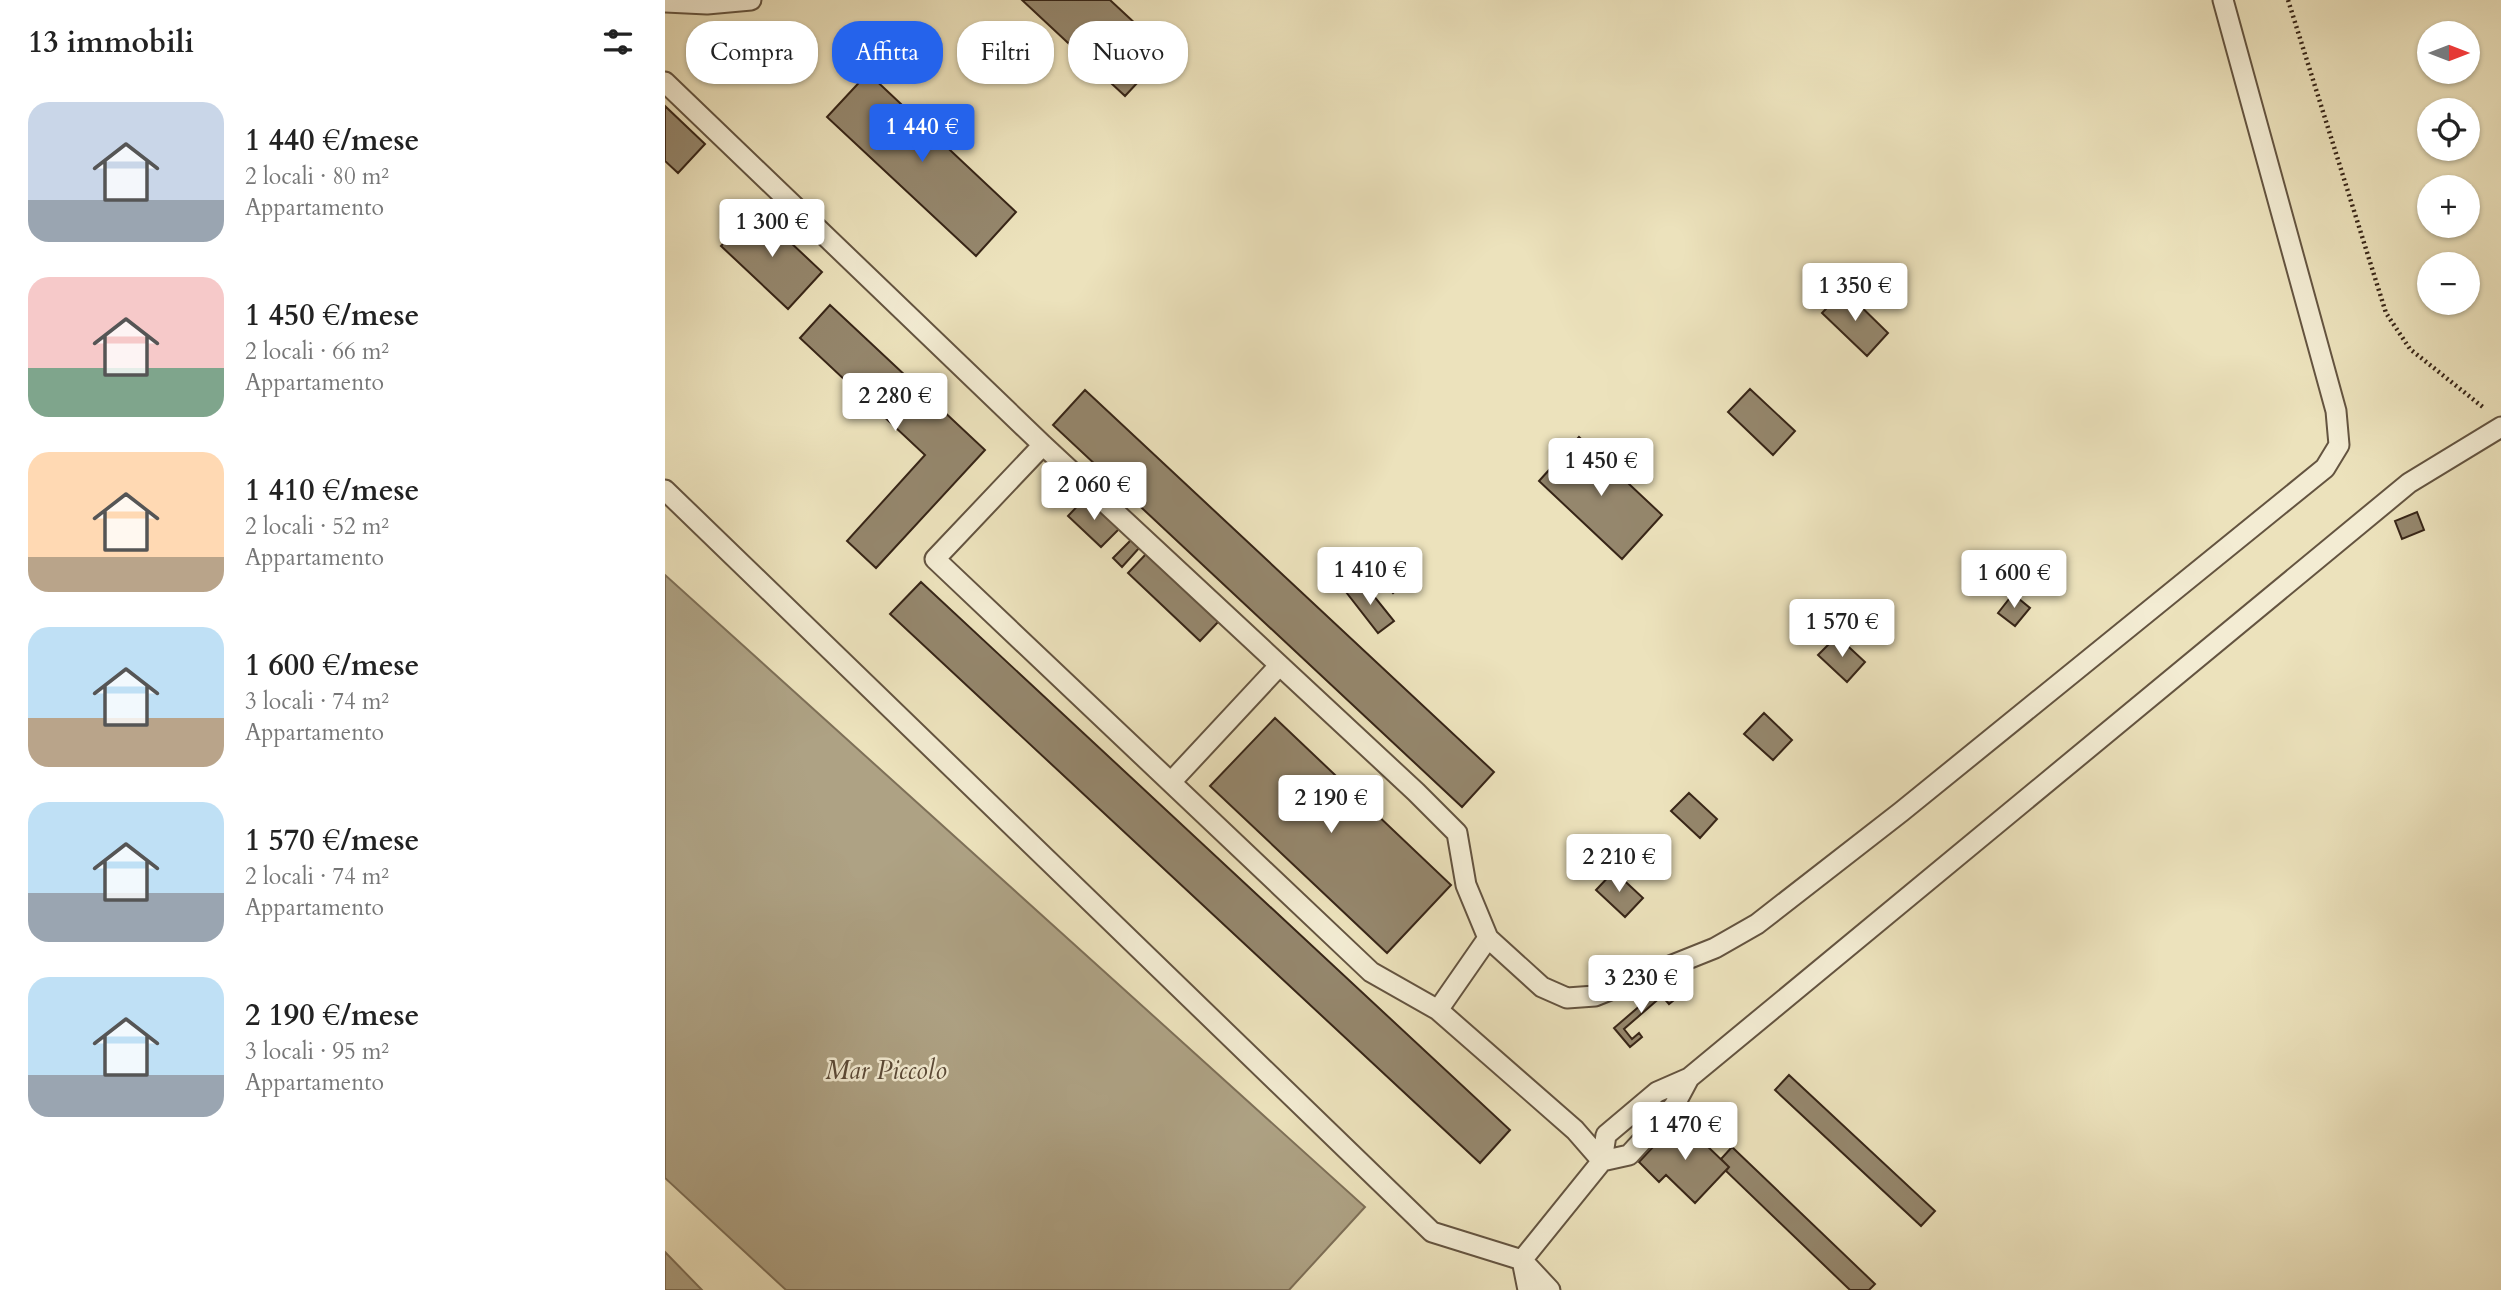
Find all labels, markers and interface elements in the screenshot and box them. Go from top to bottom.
chip: Compra [686,21,818,84]
chip: Affitta [832,21,943,84]
chip: Filtri [957,21,1054,84]
chip: Nuovo [1068,21,1188,84]
north arrow [2417,21,2480,84]
map controls [2417,21,2480,315]
text: 13 immobili [28,22,194,63]
icon: filters [599,23,637,61]
button: locate [2417,98,2480,161]
pin: 1 440 € [857,104,987,164]
text: 1 440 € [885,111,959,142]
text: 1 440 €/mese [245,120,419,161]
icon: home [84,130,168,214]
text: 2 locali · 80 m² [245,161,389,192]
button: + [2417,175,2480,238]
text: Appartamento [245,192,384,223]
pin: 1 300 € [707,200,837,259]
text: 1 300 € [735,206,809,237]
button: − [2417,252,2480,315]
pin: 1 350 € [1790,264,1920,323]
text: 1 350 € [1818,270,1892,301]
text: 1 450 €/mese [245,295,419,336]
icon: home [84,305,168,389]
text: 2 locali · 66 m² [245,336,389,367]
text: Appartamento [245,367,384,398]
pin: 2 280 € [830,374,960,433]
text: 2 280 € [858,380,932,411]
pin: 1 450 € [1536,438,1666,498]
text: 1 450 € [1564,445,1638,476]
pin: 2 060 € [1029,462,1159,522]
text: 2 060 € [1057,469,1131,500]
text: 1 410 €/mese [245,470,419,511]
icon: home [84,480,168,564]
text: 2 locali · 52 m² [245,511,389,542]
text: Appartamento [245,542,384,573]
pin: 1 410 € [1305,548,1435,607]
pin: 1 600 € [1949,550,2079,610]
text: 1 410 € [1333,554,1407,585]
text: 1 600 € [1977,557,2051,588]
pin: 1 570 € [1777,600,1907,659]
text: 1 570 € [1805,606,1879,637]
text: 1 600 €/mese [245,645,419,686]
icon: home [84,655,168,739]
text: 3 locali · 74 m² [245,686,389,717]
text: Appartamento [245,717,384,748]
pin: 2 190 € [1266,776,1396,835]
text: 2 190 € [1294,782,1368,813]
text: 1 570 €/mese [245,820,419,861]
icon: home [84,830,168,914]
pin: 2 210 € [1554,834,1684,894]
text: 2 210 € [1582,841,1656,872]
text: 2 locali · 74 m² [245,861,389,892]
text: Appartamento [245,892,384,923]
pin: 3 230 € [1576,956,1706,1015]
text: 3 230 € [1604,962,1678,993]
text: 2 190 €/mese [245,995,419,1036]
icon: home [84,1005,168,1089]
text: 3 locali · 95 m² [245,1036,389,1067]
water label: Mar Piccolo [825,1053,947,1088]
text: Appartamento [245,1067,384,1098]
pin: 1 470 € [1620,1102,1750,1162]
text: 1 470 € [1648,1109,1722,1140]

